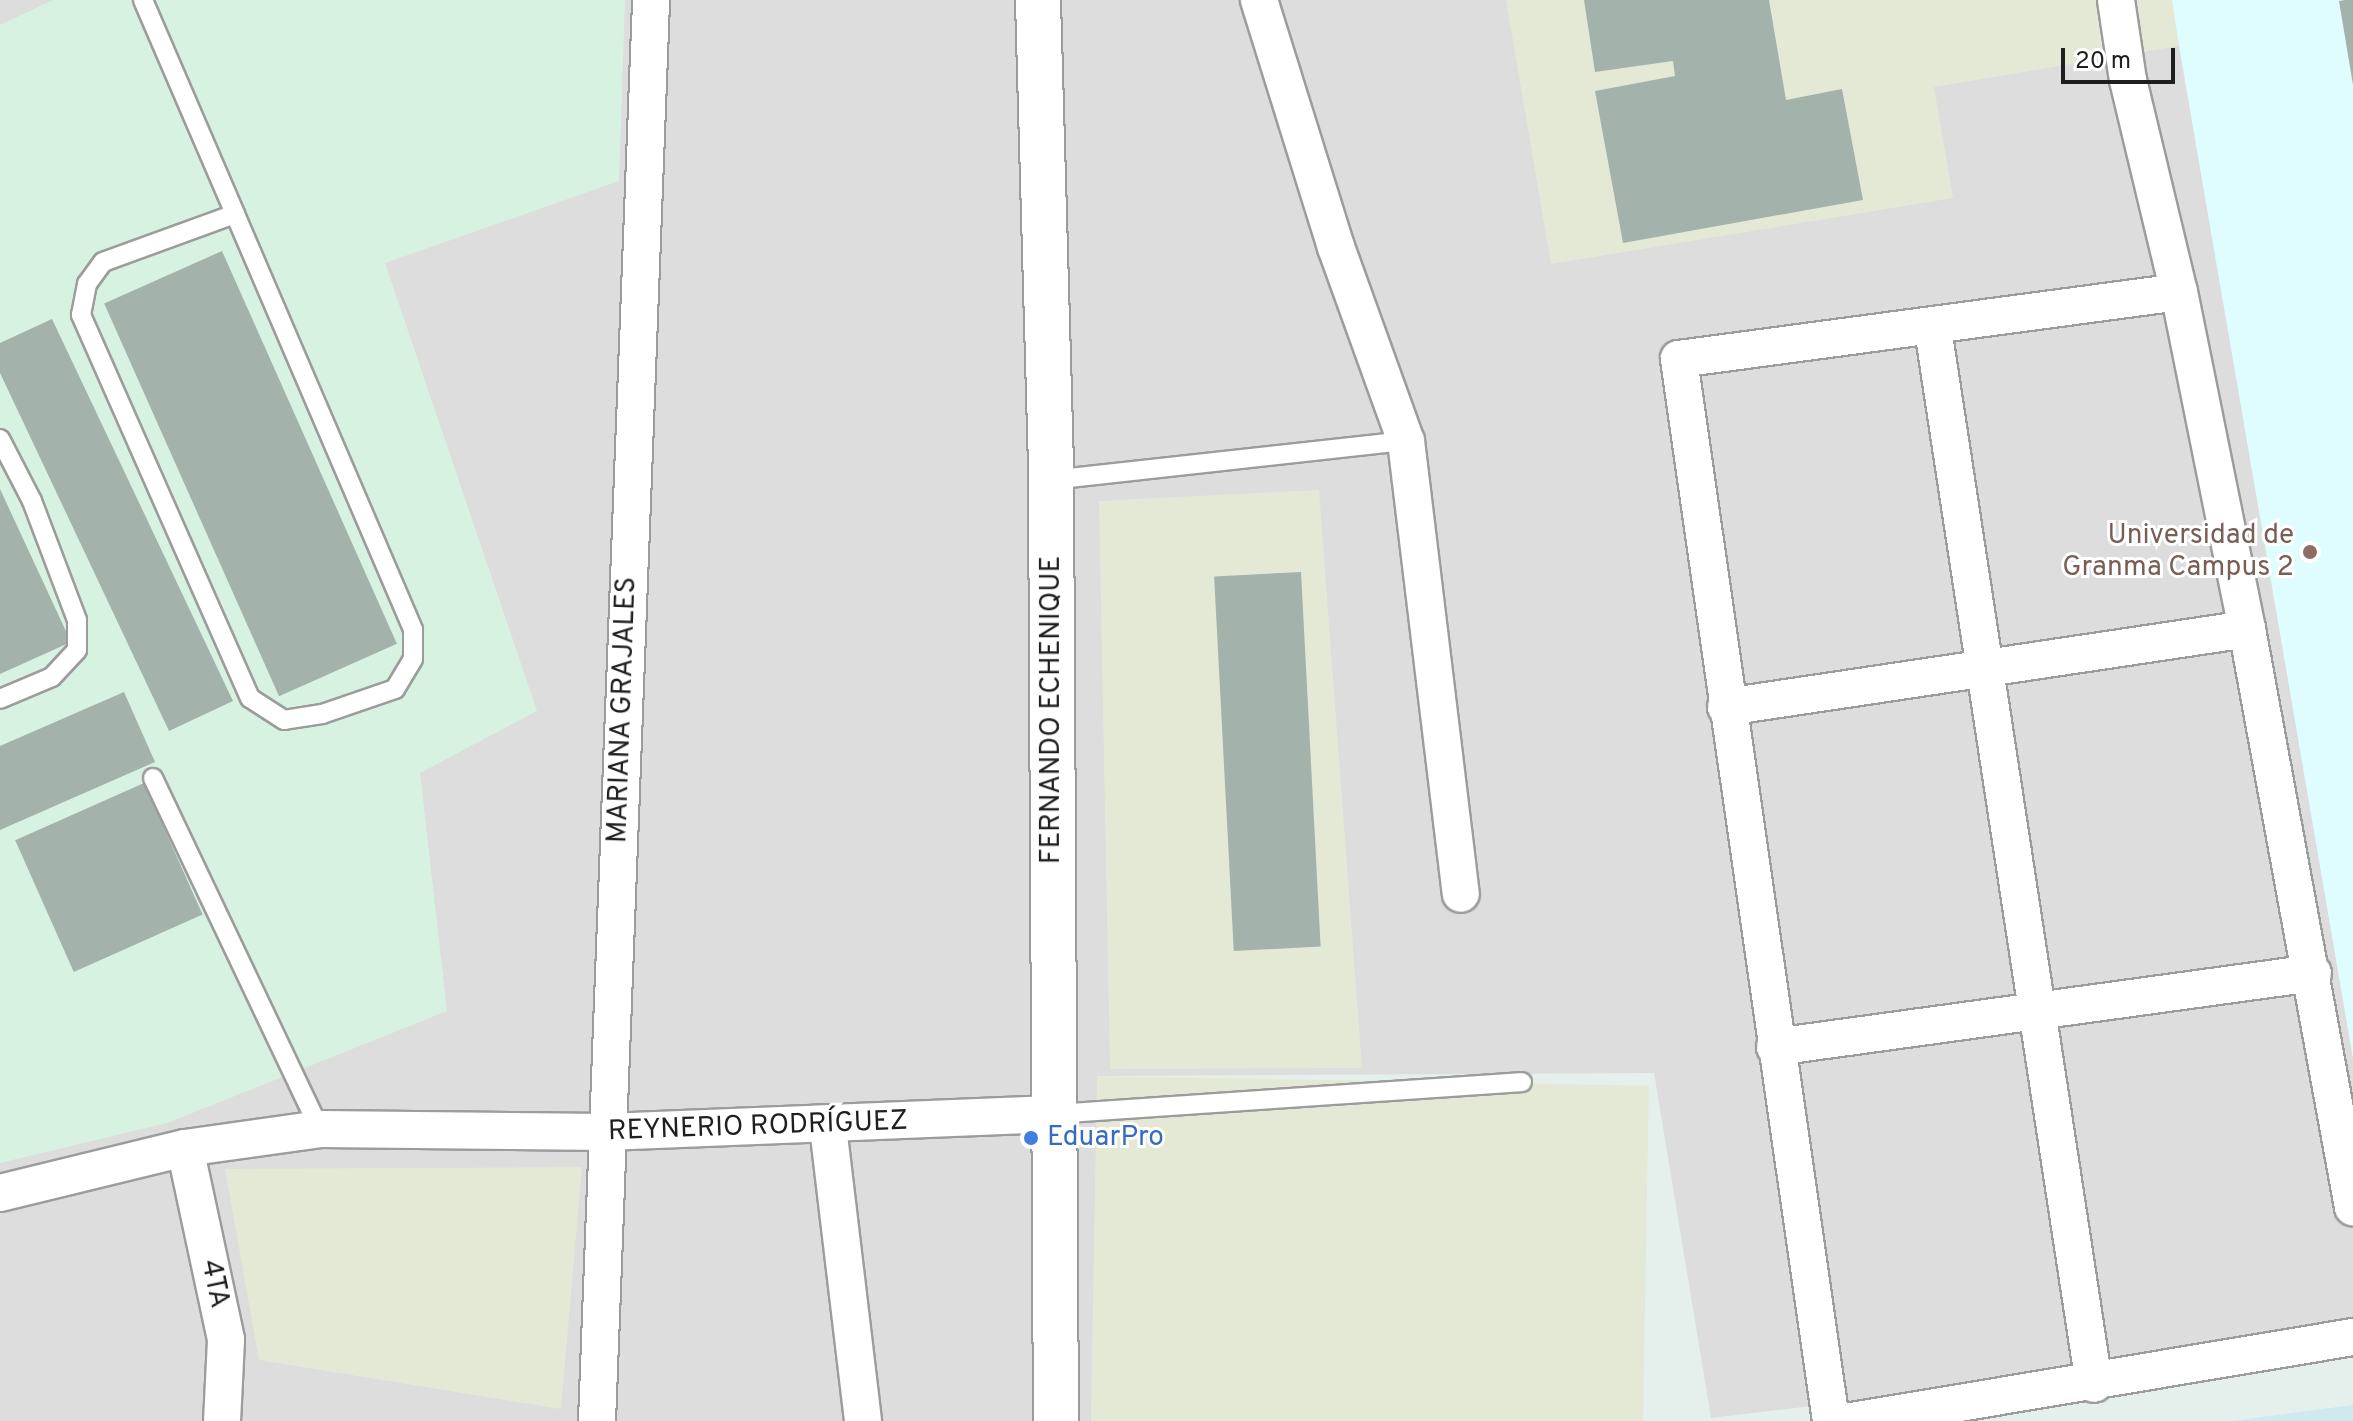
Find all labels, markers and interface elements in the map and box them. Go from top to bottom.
scale bar [2065,32,2179,82]
text: 20 m [2075,47,2131,77]
place label: Universidad de Granma Campus 2 [2062,519,2294,585]
marker: Universidad de Granma Campus 2 [2301,543,2319,561]
street label: FERNANDO ECHENIQUE [1035,556,1069,864]
street label: MARIANA GRAJALES [602,576,644,844]
street label: REYNERIO RODRÍGUEZ [607,1105,909,1149]
place label: EduarPro [1047,1121,1164,1155]
marker: EduarPro [1022,1129,1040,1147]
street label: 4TA [192,1257,236,1311]

